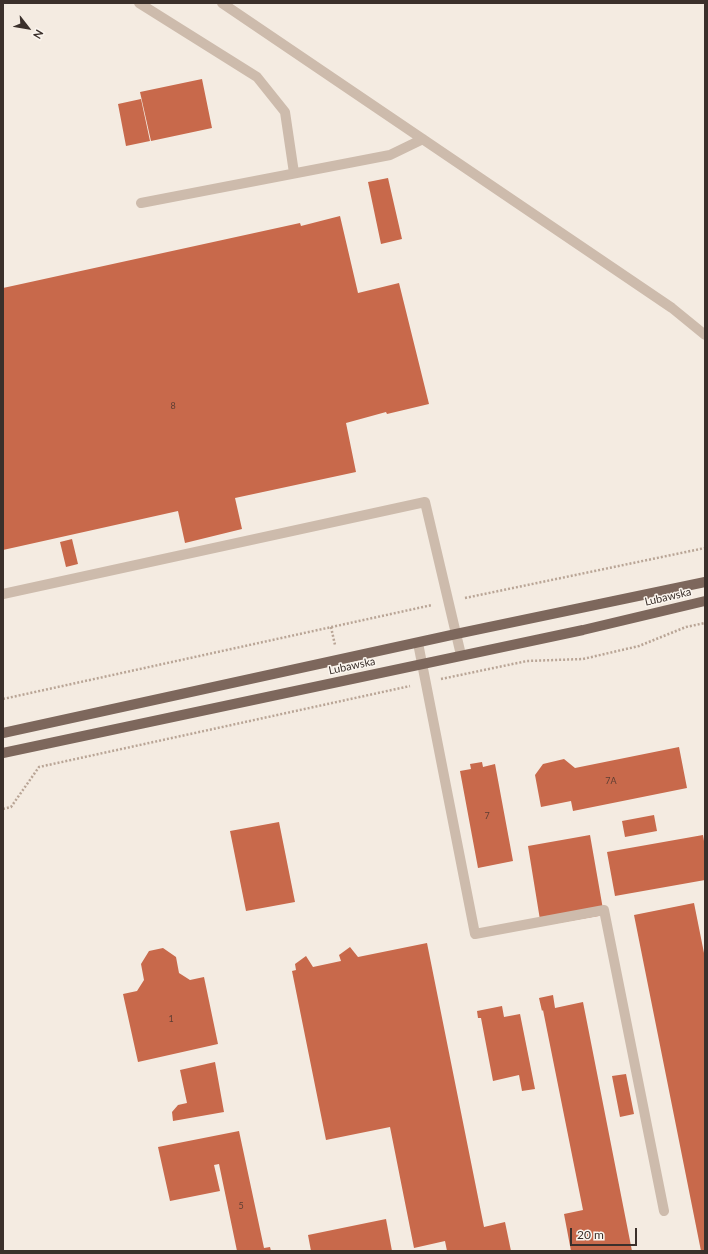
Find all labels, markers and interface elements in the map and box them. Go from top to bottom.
north arrow [8,8,48,48]
text: N [31,27,46,41]
house number: 8 [170,401,176,411]
street label: Lubawska [643,585,693,609]
street label: Lubawska [327,655,377,677]
house number: 7A [605,776,617,786]
house number: 7 [484,811,490,821]
house number: 1 [168,1014,174,1024]
house number: 5 [238,1201,244,1211]
scale bar [572,1220,639,1246]
text: 20 m [577,1227,604,1242]

